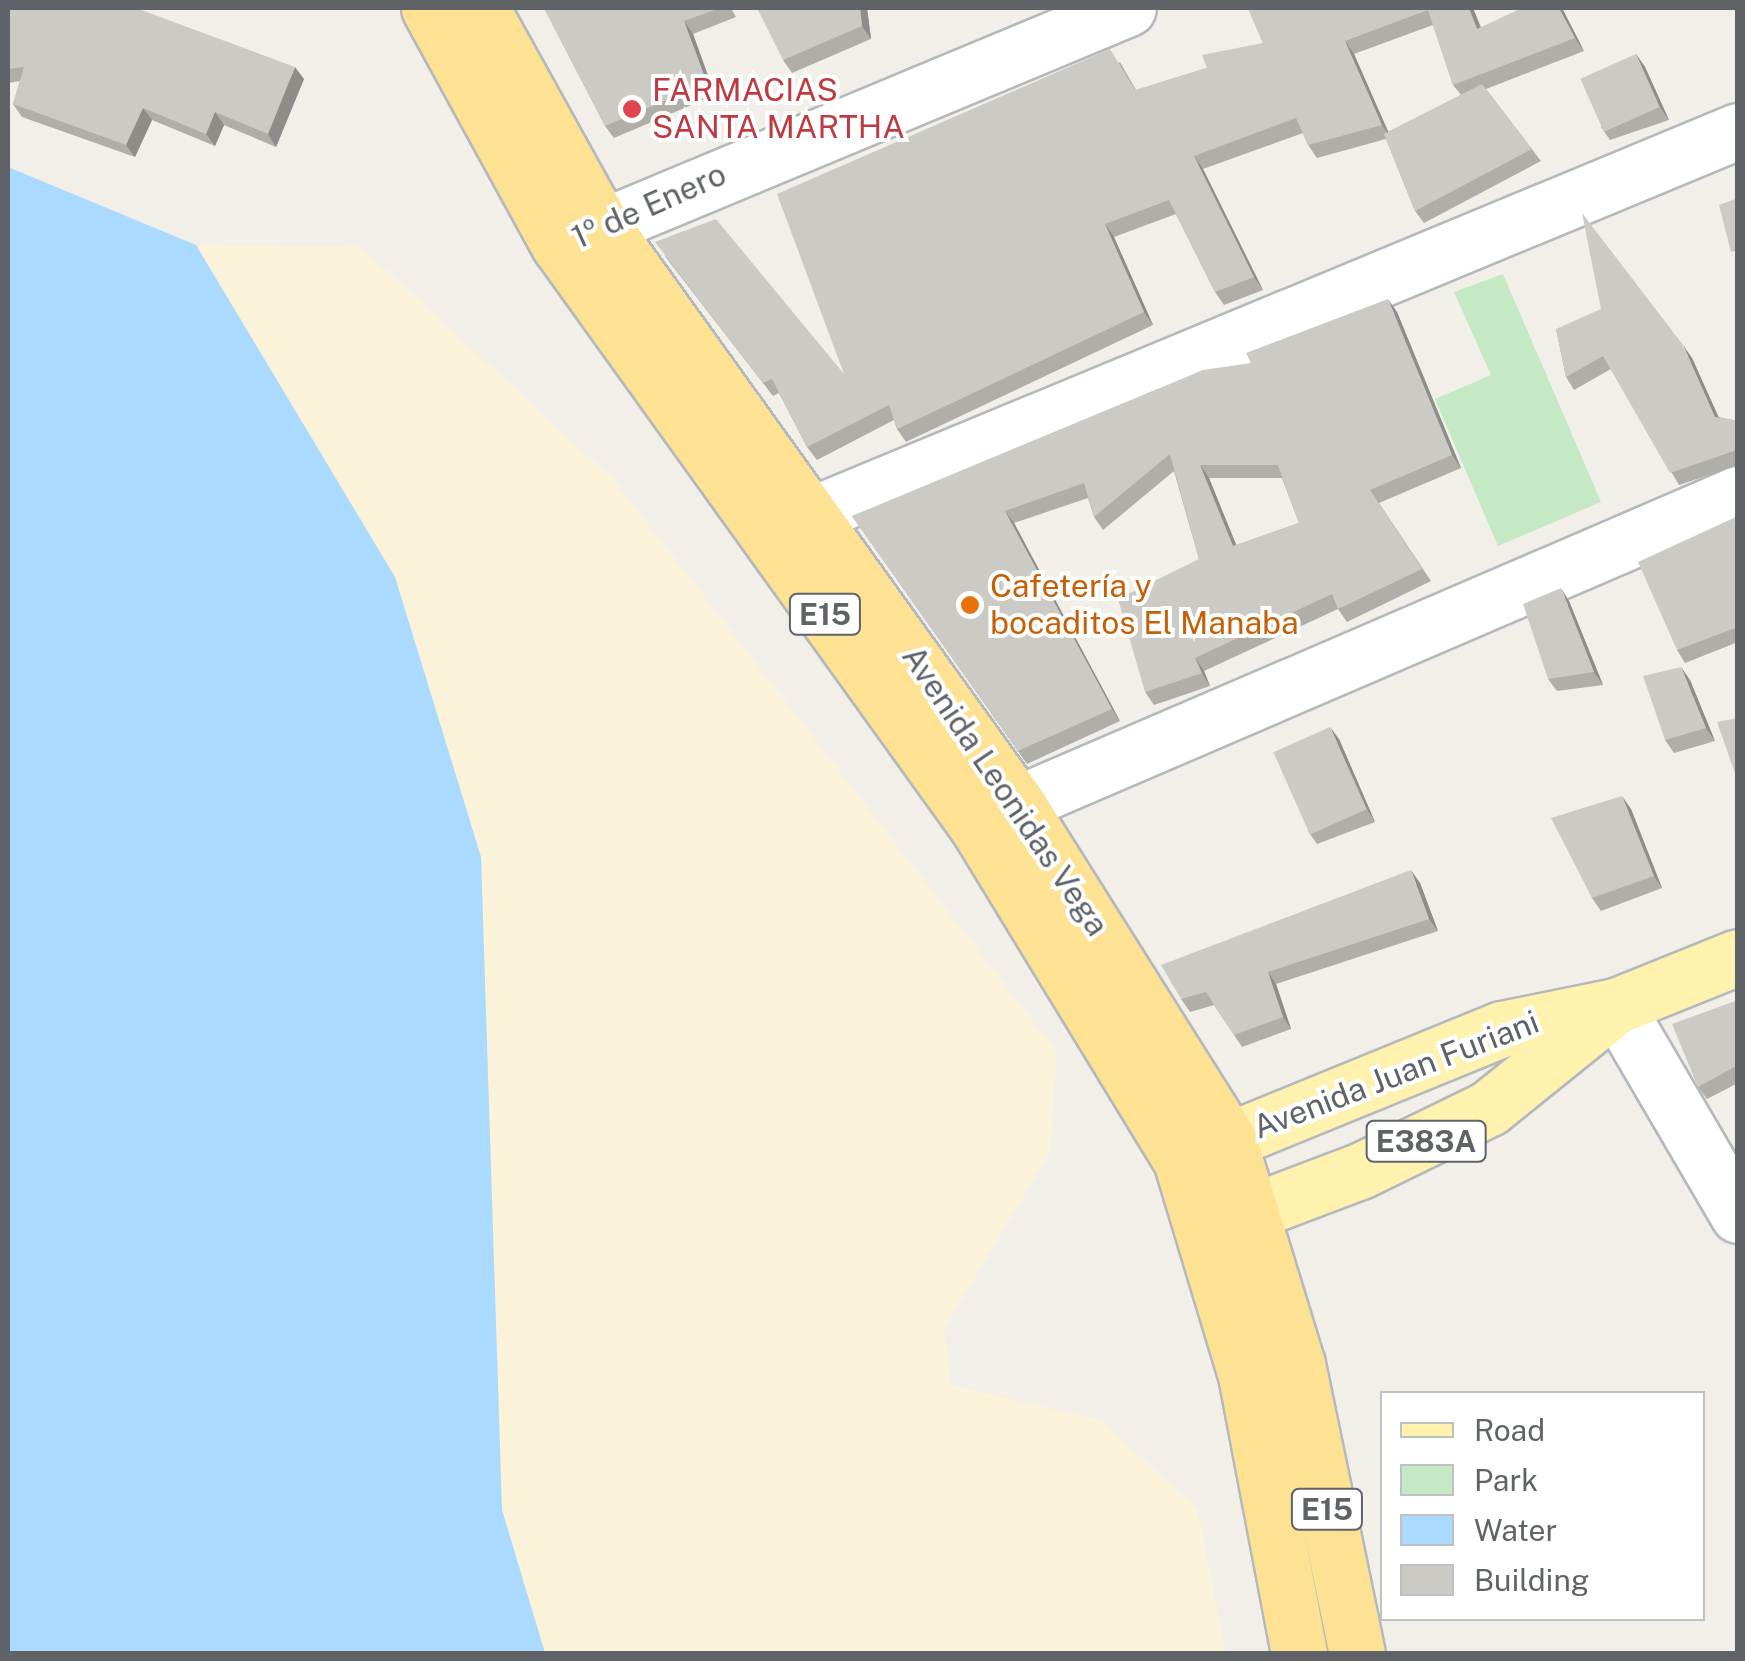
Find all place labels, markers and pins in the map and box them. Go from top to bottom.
place label: FARMACIAS SANTA MARTHA [652,72,905,147]
marker: FARMACIAS SANTA MARTHA [621,98,643,120]
place label: Cafetería y bocaditos El Manaba [990,568,1299,643]
marker: Cafetería y bocaditos El Manaba [959,594,981,616]

